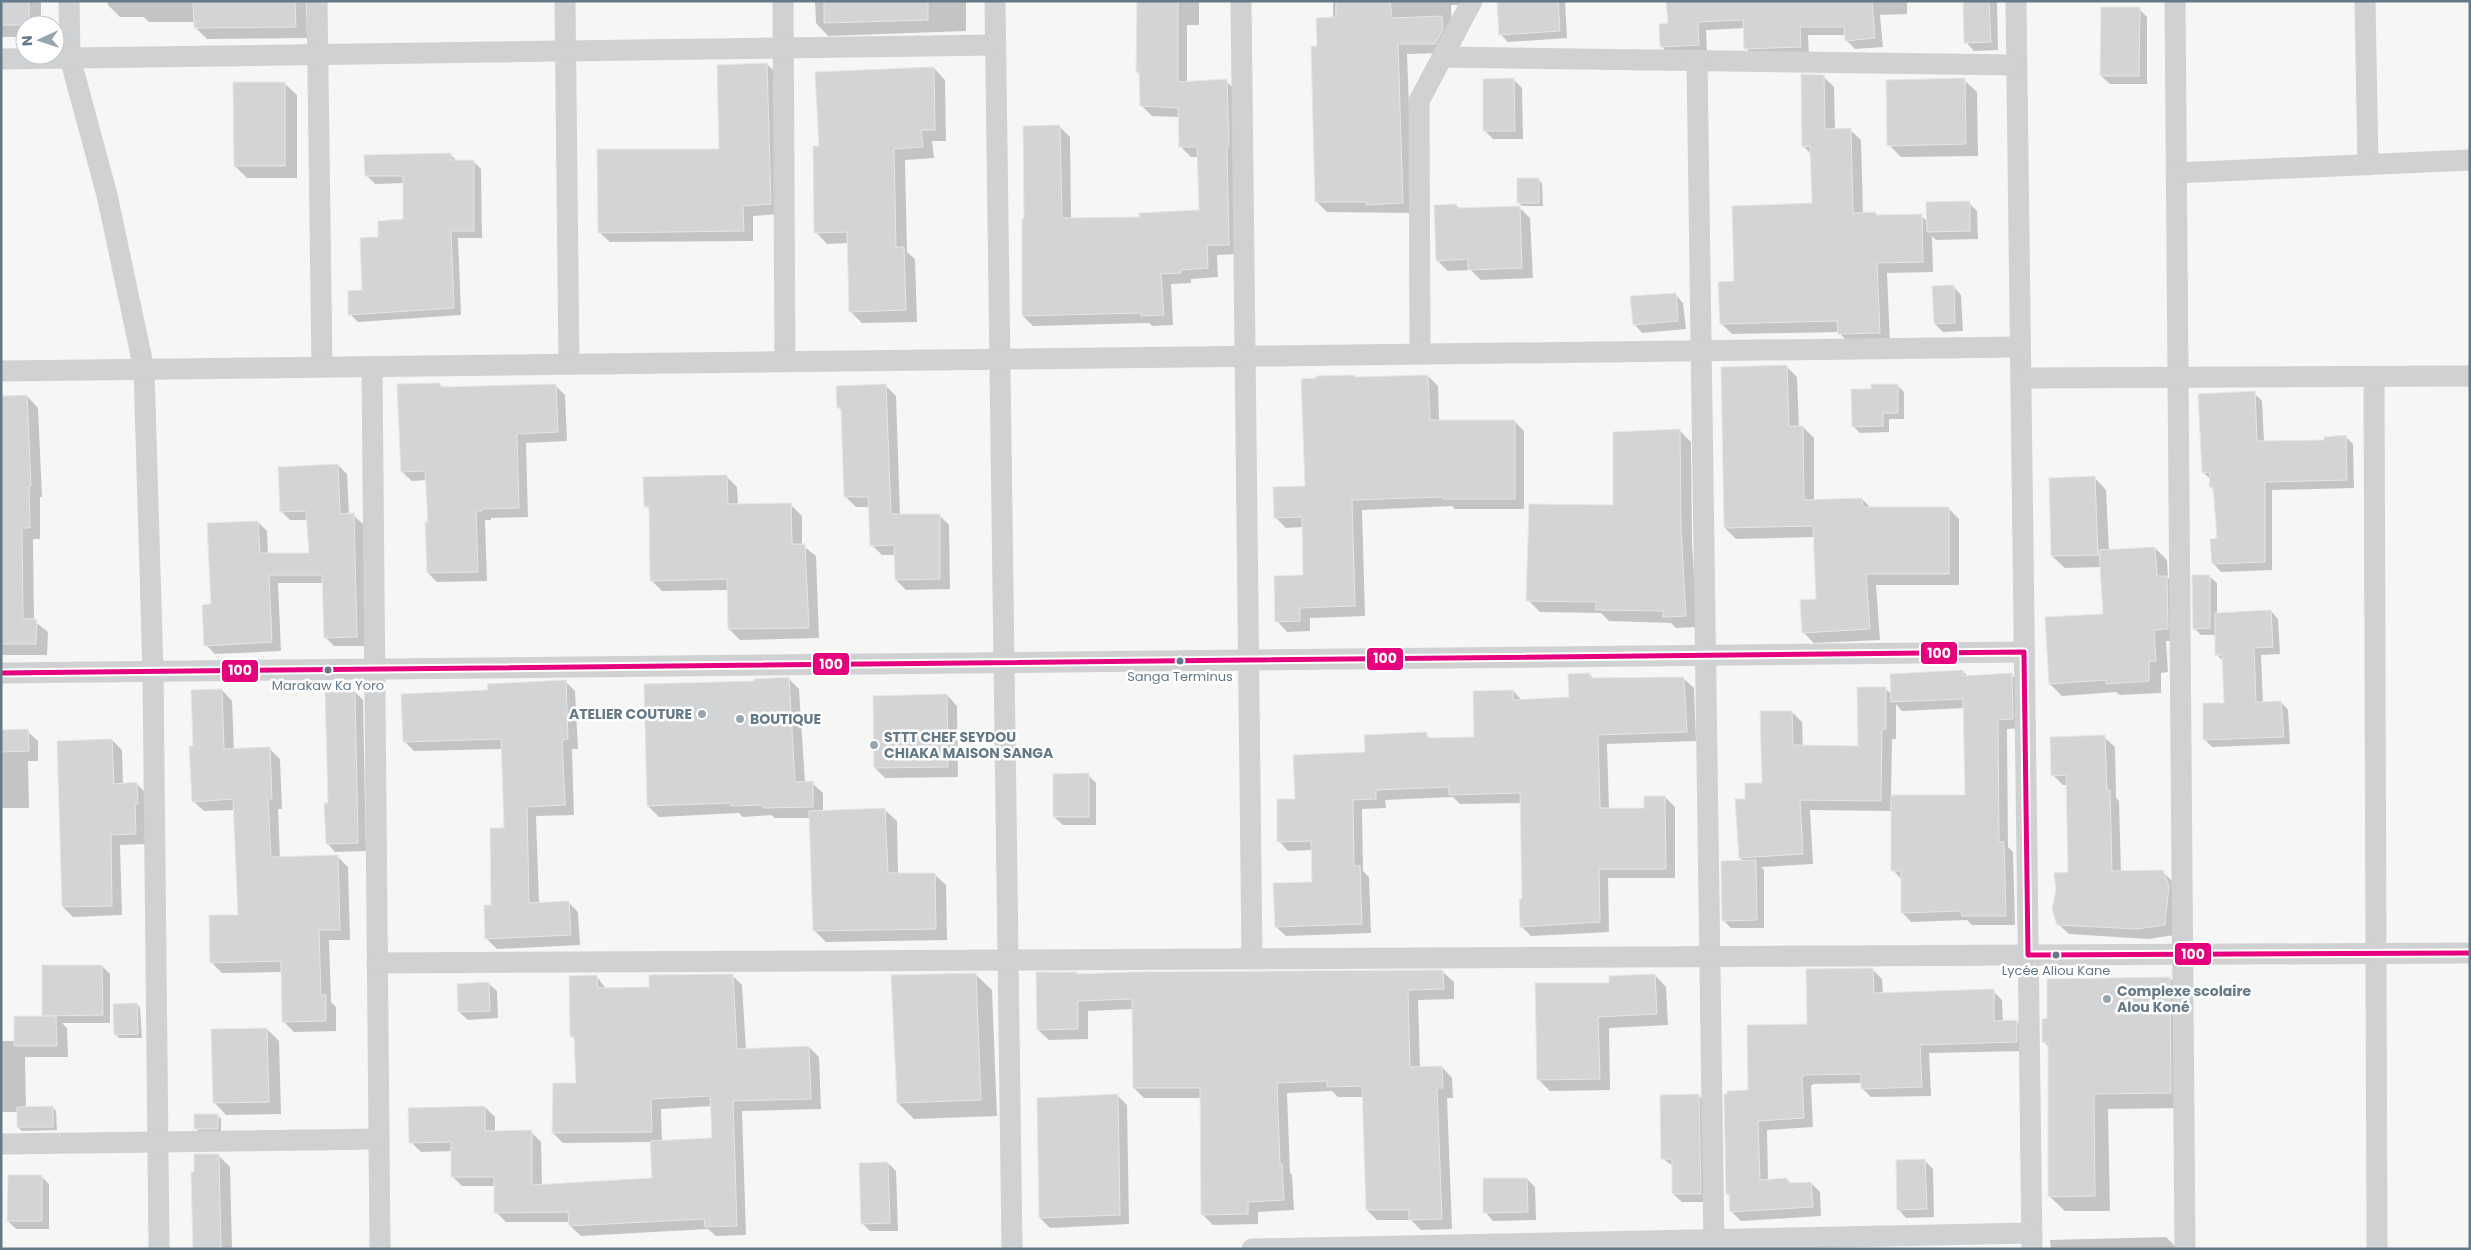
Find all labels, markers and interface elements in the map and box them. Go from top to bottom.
north arrow [15,15,65,65]
text: N [17,35,37,46]
line badge: 100 [1920,641,1958,665]
text: 100 [1927,643,1951,663]
line badge: 100 [1366,647,1404,671]
text: 100 [1373,648,1397,668]
line badge: 100 [812,652,850,676]
text: 100 [819,654,843,674]
marker: Sanga Terminus [1175,656,1185,666]
line badge: 100 [221,659,259,683]
text: 100 [228,660,252,680]
marker: Marakaw Ka Yoro [323,665,333,675]
place label: Sanga Terminus [1127,667,1233,686]
place label: Marakaw Ka Yoro [272,676,384,695]
place label: ATELIER COUTURE [569,704,692,724]
marker: ATELIER COUTURE [696,708,708,720]
place label: BOUTIQUE [750,709,821,729]
marker: BOUTIQUE [734,713,746,725]
place label: STTT CHEF SEYDOU CHIAKA MAISON SANGA [884,727,1054,763]
marker: STTT CHEF SEYDOU CHIAKA MAISON SANGA [868,739,880,751]
line badge: 100 [2174,942,2212,966]
text: 100 [2181,944,2205,964]
marker: Lycée Aliou Kane [2051,950,2061,960]
place label: Lycée Aliou Kane [2002,961,2110,980]
place label: Complexe scolaire Alou Koné [2117,981,2251,1017]
marker: Complexe scolaire Alou Koné [2101,993,2113,1005]

